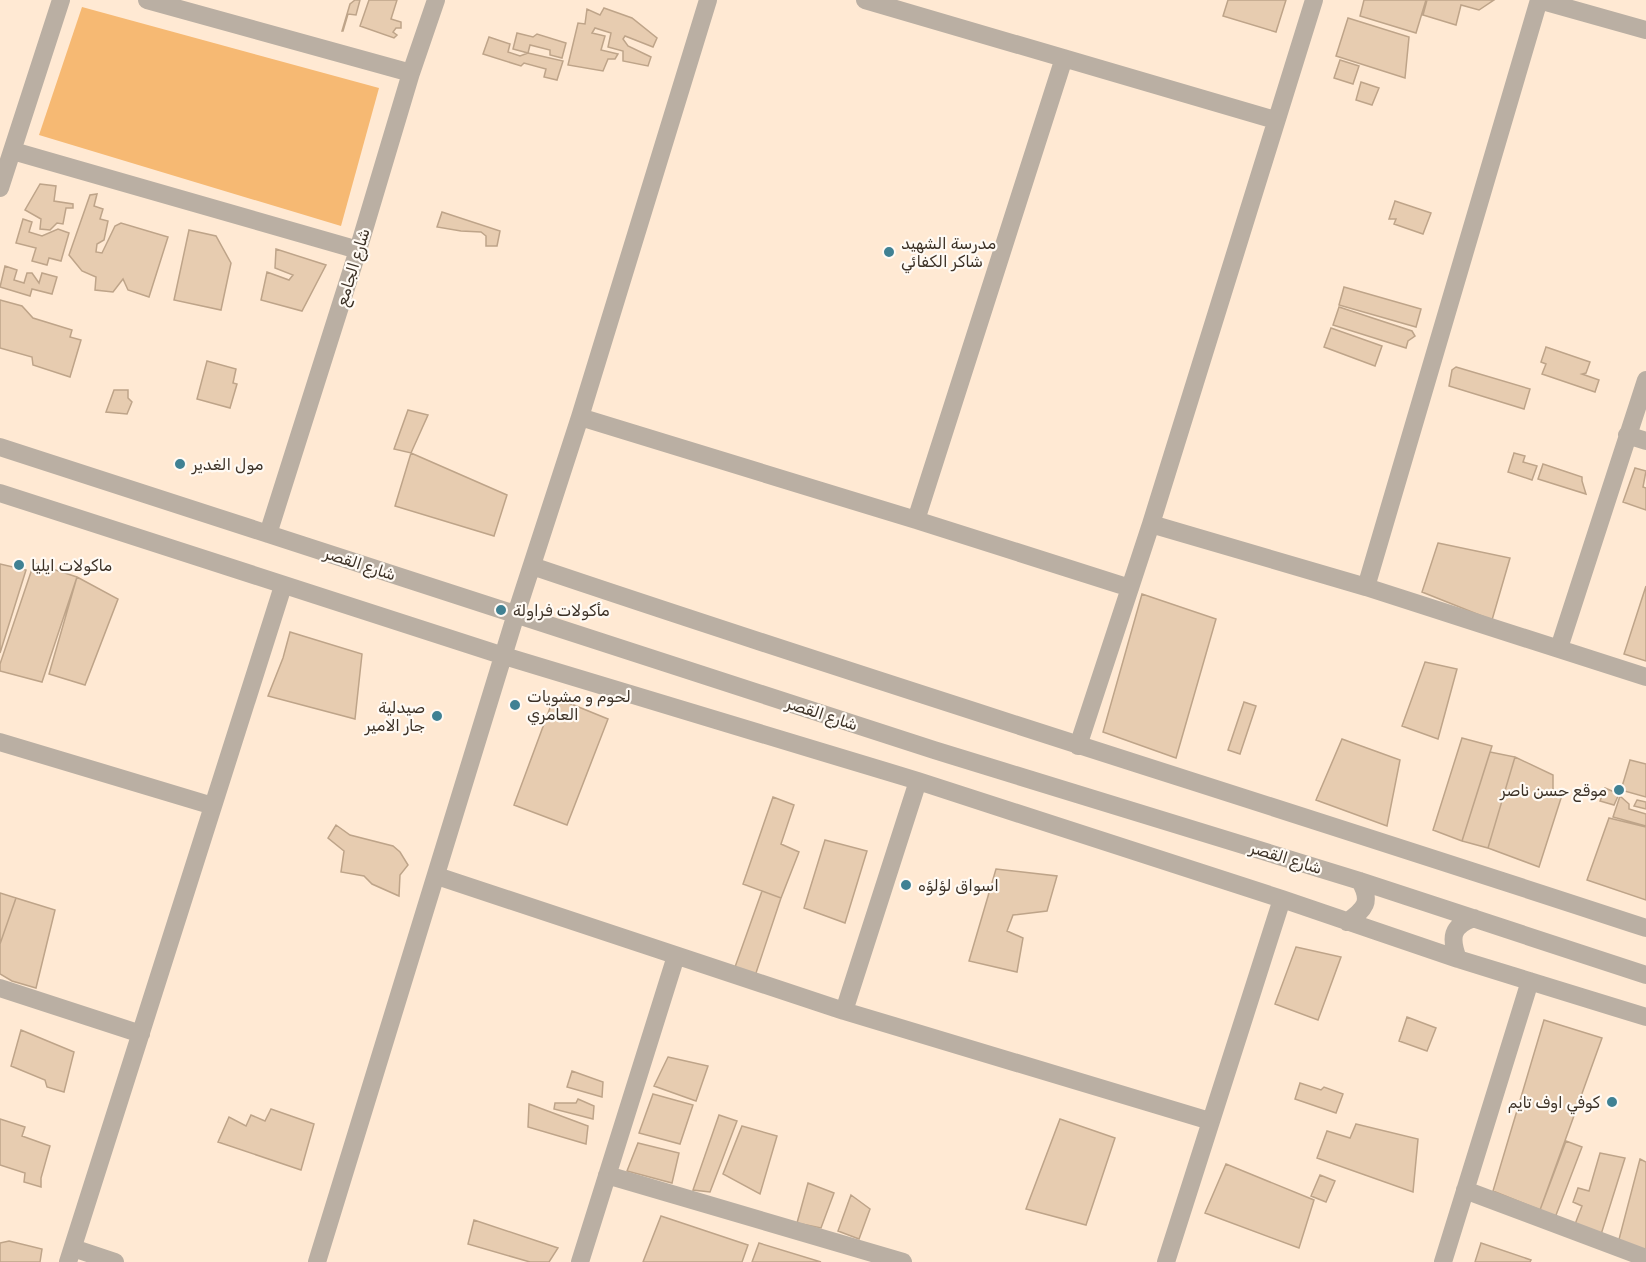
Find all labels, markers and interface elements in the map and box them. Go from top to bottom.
street label: شارع الجامع [332,226,376,309]
place label: مدرسة الشهيد شاكر الكفائي [901,234,996,274]
marker: مدرسة الشهيد شاكر الكفائي [882,245,896,259]
place label: مول الغدير [191,455,264,475]
marker: مول الغدير [173,457,187,471]
street label: شارع القصر [320,543,398,586]
place label: ماكولات ايليا [31,556,112,576]
marker: ماكولات ايليا [12,558,26,572]
place label: مأكولات فراولة [513,601,610,621]
marker: مأكولات فراولة [494,603,508,617]
place label: لحوم و مشويات العامري [527,687,631,726]
street label: شارع القصر [782,693,860,736]
place label: صيدلية جار الامير [364,698,425,736]
marker: لحوم و مشويات العامري [508,698,522,712]
marker: صيدلية جار الامير [430,709,444,723]
place label: موقع حسن ناصر [1499,781,1607,802]
marker: موقع حسن ناصر [1612,783,1626,797]
street label: شارع القصر [1246,838,1324,880]
place label: اسواق لؤلؤه [918,876,999,896]
marker: اسواق لؤلؤه [899,878,913,892]
place label: كوفي اوف تايم [1508,1093,1601,1115]
marker: كوفي اوف تايم [1605,1095,1619,1109]

